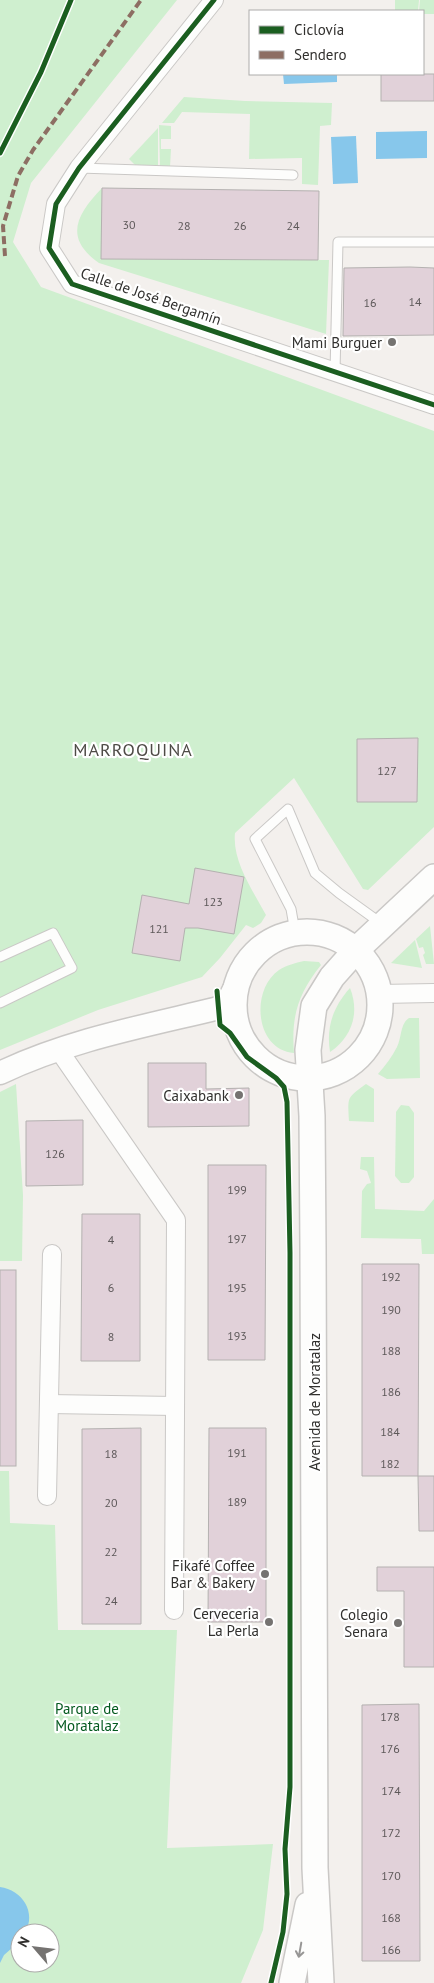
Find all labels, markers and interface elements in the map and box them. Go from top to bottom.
legend [249,10,424,75]
text: Ciclovía [294,20,344,39]
text: Sendero [294,45,347,64]
house number: 30 [122,217,136,232]
house number: 28 [177,218,191,233]
house number: 26 [233,218,247,233]
house number: 24 [286,218,300,233]
street label: Calle de José Bergamín [78,263,224,329]
house number: 14 [408,294,422,309]
house number: 16 [363,295,377,310]
place label: Mami Burguer [292,333,382,352]
marker: Mami Burguer [386,336,398,348]
district label: MARROQUINA [73,738,193,761]
house number: 127 [377,763,397,778]
house number: 123 [203,894,223,909]
house number: 121 [149,921,169,936]
place label: Caixabank [163,1086,230,1105]
marker: Caixabank [233,1089,245,1101]
house number: 126 [45,1146,65,1161]
house number: 199 [227,1182,247,1197]
house number: 197 [227,1231,247,1246]
house number: 4 [108,1232,115,1247]
house number: 192 [381,1269,401,1284]
house number: 6 [108,1280,114,1295]
house number: 195 [227,1280,247,1295]
house number: 190 [381,1302,401,1317]
house number: 193 [227,1328,247,1343]
house number: 8 [108,1329,114,1344]
street label: Avenida de Moratalaz [305,1333,324,1471]
house number: 188 [381,1343,401,1358]
house number: 186 [381,1384,401,1399]
house number: 184 [380,1424,400,1439]
house number: 191 [227,1445,247,1460]
house number: 18 [104,1446,118,1461]
house number: 182 [380,1456,400,1471]
house number: 189 [227,1494,247,1509]
house number: 20 [104,1495,118,1510]
house number: 22 [104,1544,118,1559]
place label: Fikafé Coffee Bar & Bakery [171,1556,255,1592]
marker: Fikafé Coffee Bar & Bakery [259,1568,271,1580]
house number: 24 [104,1593,118,1608]
place label: Cerveceria La Perla [193,1604,259,1640]
place label: Colegio Senara [340,1605,388,1641]
marker: Cerveceria La Perla [263,1616,275,1628]
marker: Colegio Senara [392,1617,404,1629]
park label: Parque de Moratalaz [55,1699,119,1735]
house number: 178 [380,1709,400,1724]
house number: 176 [380,1741,400,1756]
house number: 174 [381,1783,401,1798]
house number: 172 [381,1825,401,1840]
house number: 170 [381,1868,401,1883]
house number: 168 [381,1910,401,1925]
north arrow [10,1923,60,1973]
text: N [13,1934,34,1950]
one-way arrow [294,1942,304,1958]
house number: 166 [381,1942,401,1957]

